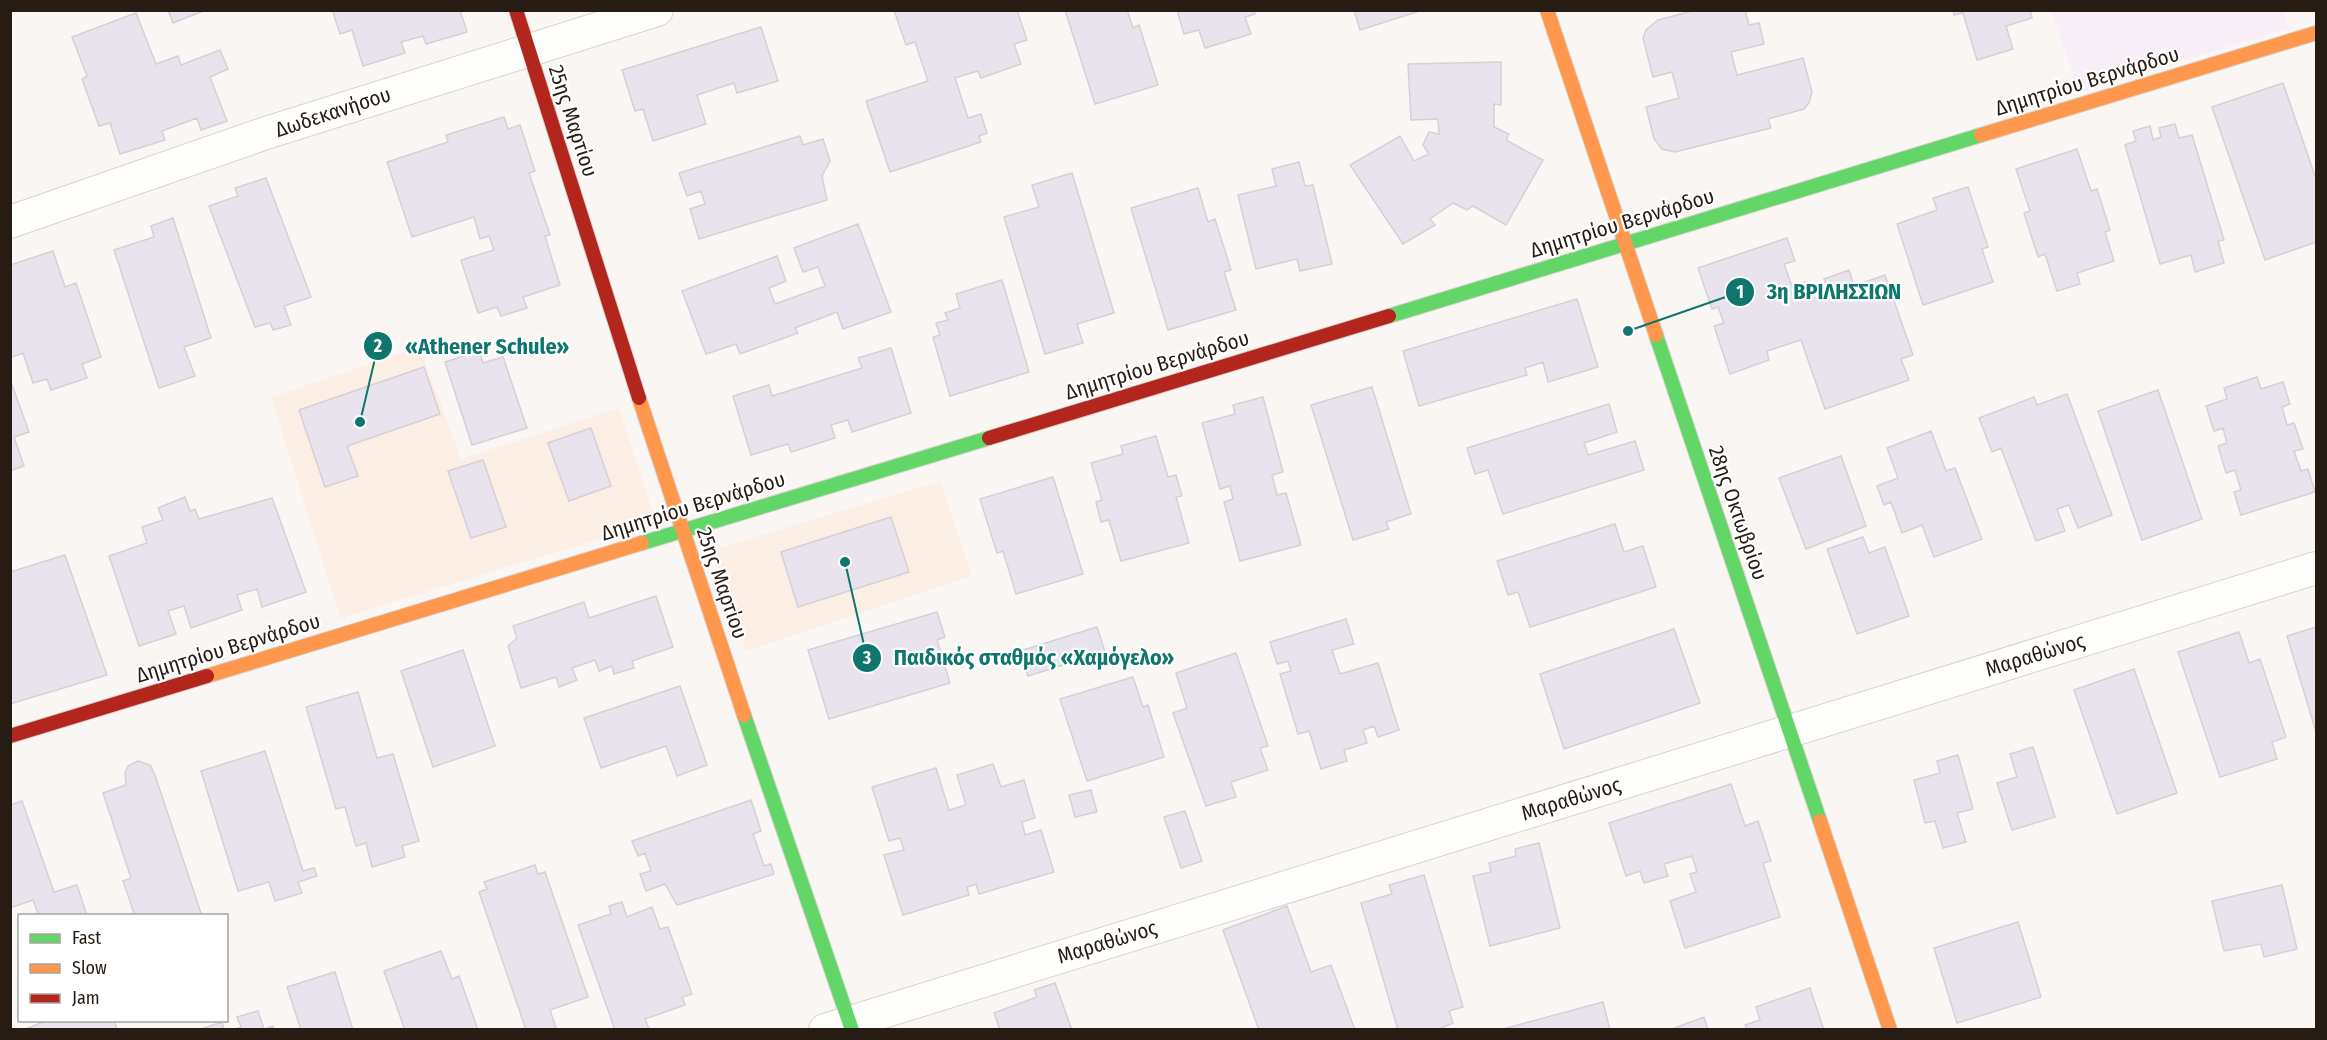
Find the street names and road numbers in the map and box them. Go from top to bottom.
street label: Δημητρίου Βερνάρδου [1992,41,2182,121]
street label: 25ης Μαρτίου [543,62,603,180]
street label: Δωδεκανήσου [272,81,394,143]
street label: Δημητρίου Βερνάρδου [1527,183,1717,263]
street label: Δημητρίου Βερνάρδου [1062,325,1252,405]
street label: 28ης Οκτωβρίου [1703,442,1773,584]
street label: Δημητρίου Βερνάρδου [598,466,788,546]
street label: 25ης Μαρτίου [691,524,753,642]
street label: Δημητρίου Βερνάρδου [133,608,323,688]
street label: Μαραθώνος [1982,628,2088,682]
street label: Μαραθώνος [1518,772,1624,826]
street label: Μαραθώνος [1054,915,1160,969]

